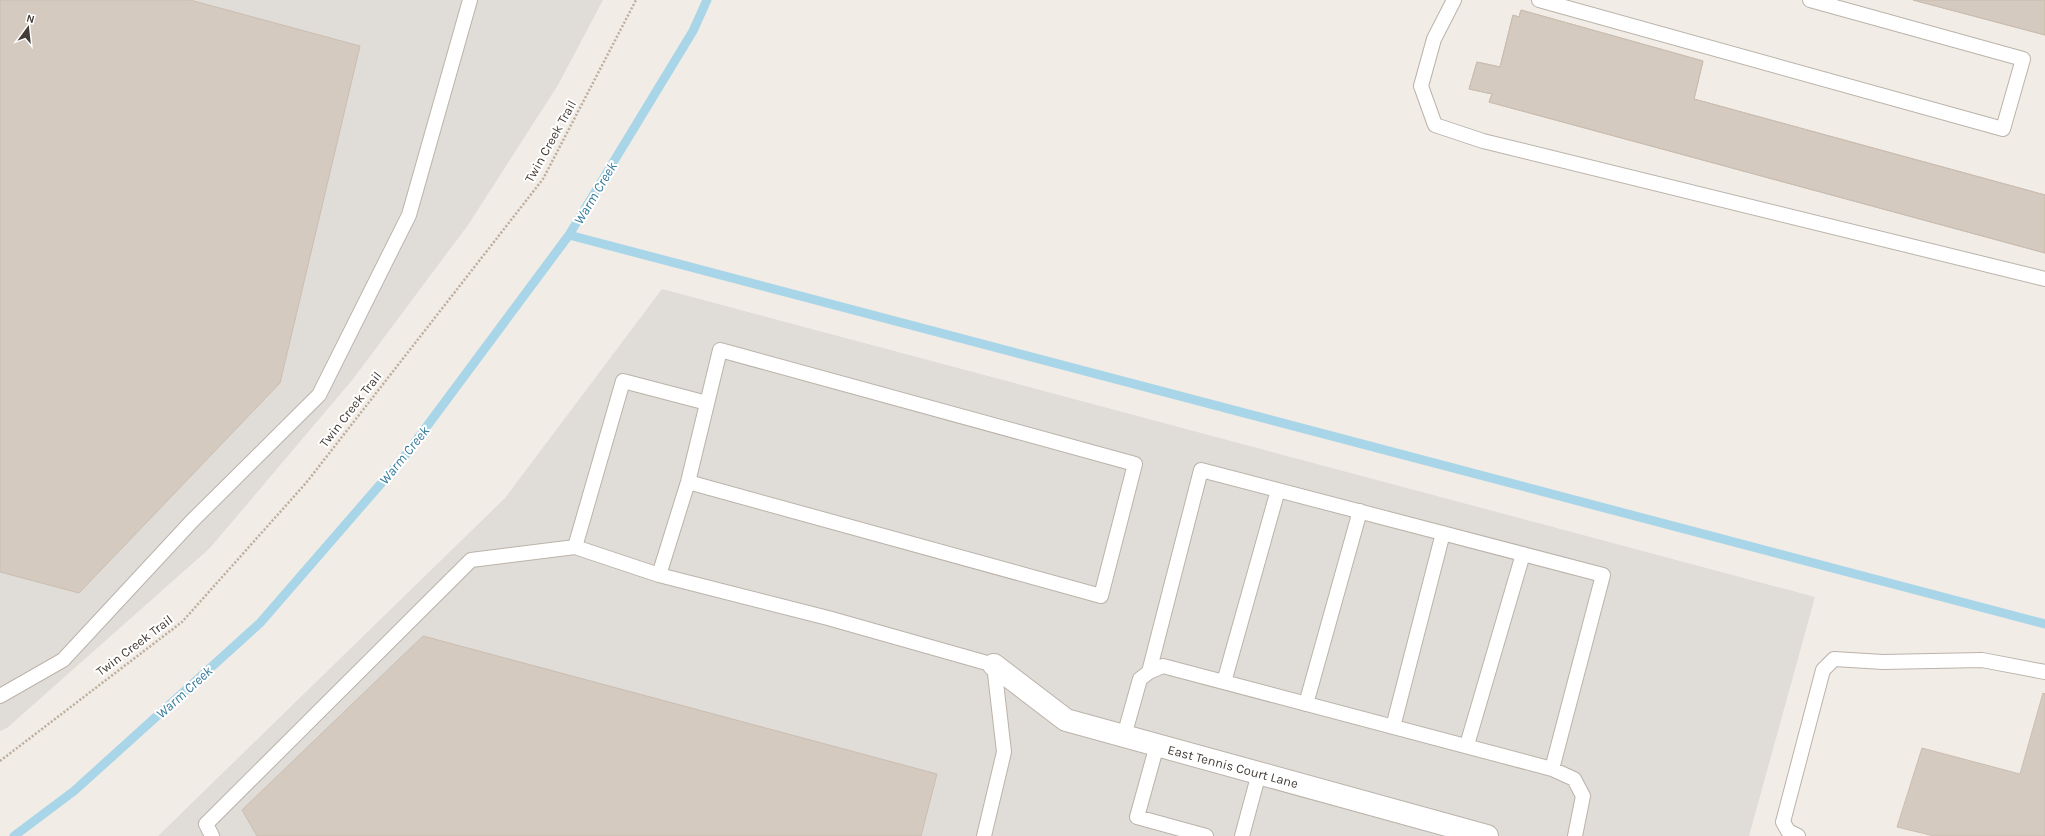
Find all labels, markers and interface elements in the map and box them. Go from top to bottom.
north arrow [8,8,48,48]
text: N [25,12,36,26]
street label: Twin Creek Trail [522,97,579,185]
water label: Warm Creek [570,158,621,228]
street label: Twin Creek Trail [316,369,385,450]
water label: Warm Creek [376,422,434,488]
street label: Twin Creek Trail [93,612,175,679]
water label: Warm Creek [153,662,217,722]
street label: East Tennis Court Lane [1166,742,1300,791]

